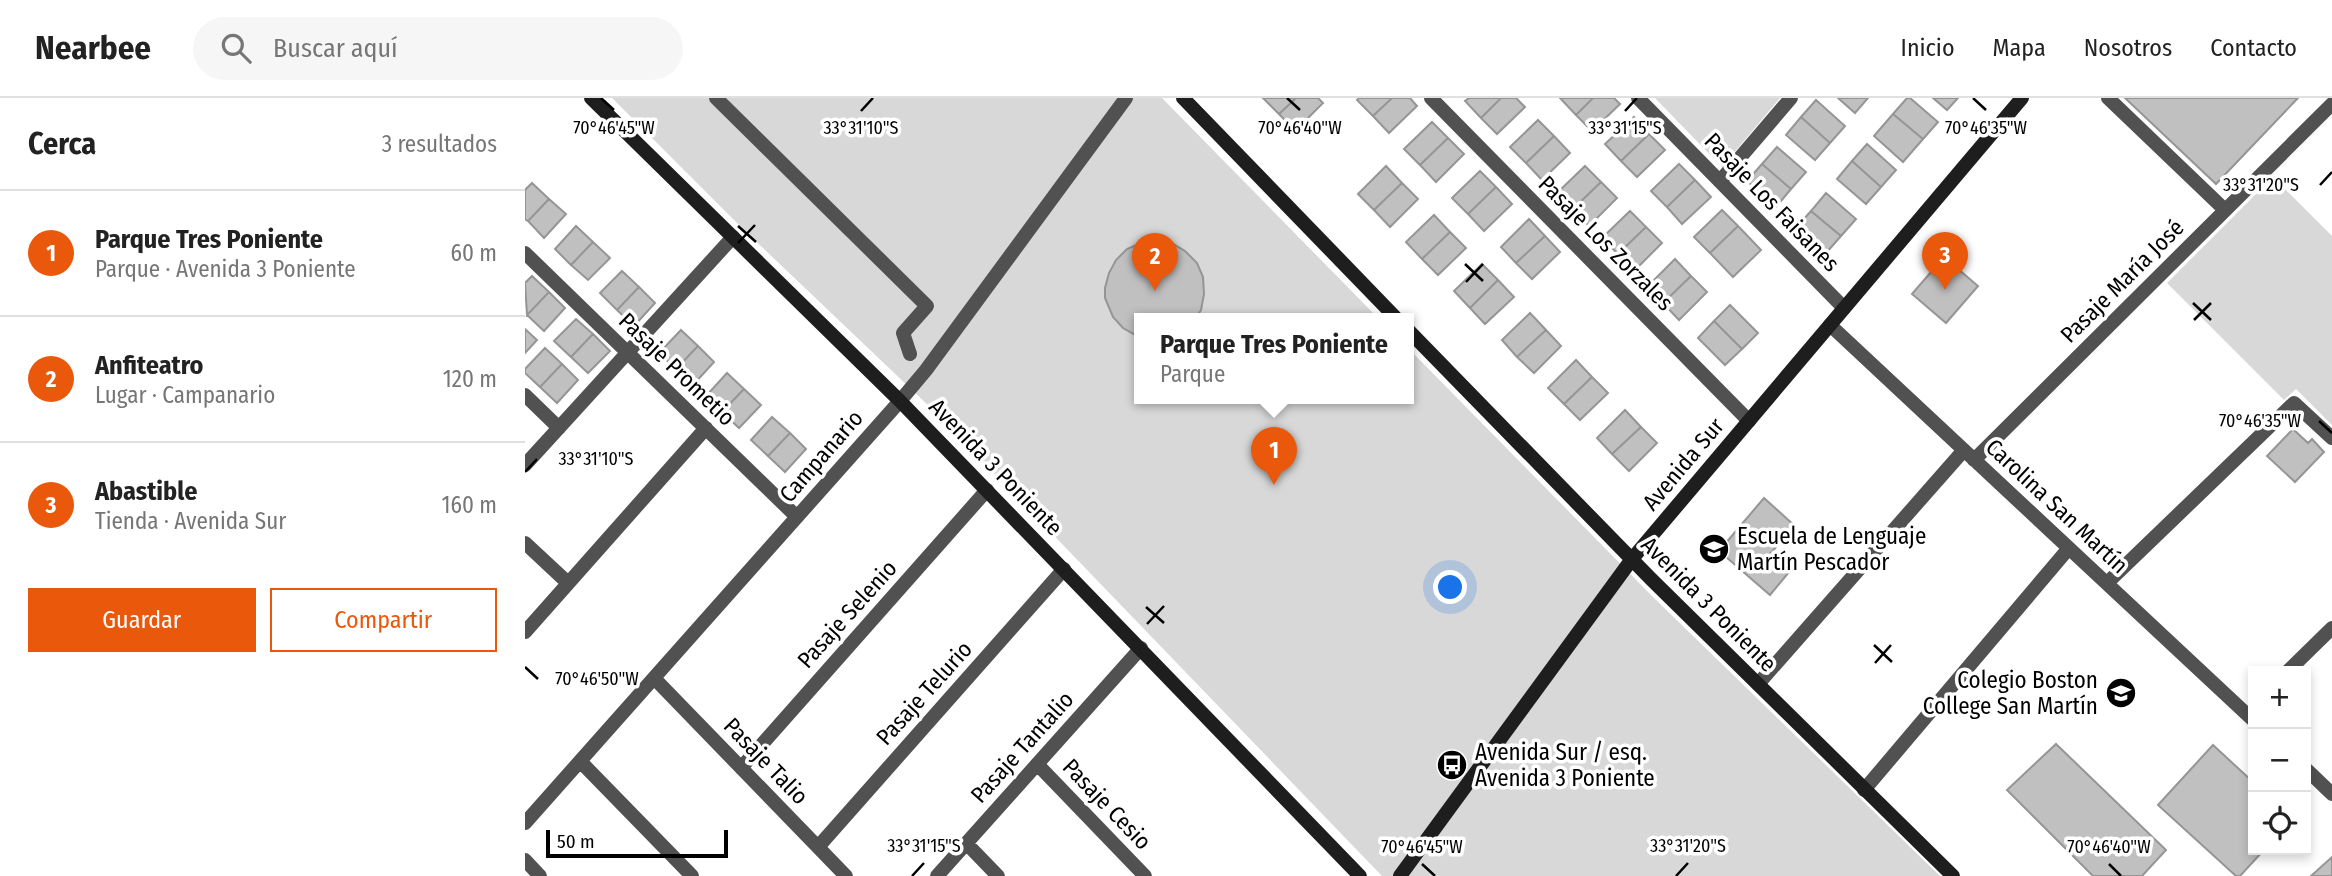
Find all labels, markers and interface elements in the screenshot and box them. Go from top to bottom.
search box [193,17,683,80]
text: Nearbee [35,28,151,68]
icon: search [217,29,255,67]
text: Buscar aquí [273,33,398,64]
text: Inicio [1901,34,1955,62]
text: Mapa [1993,34,2046,62]
text: Nosotros [2084,34,2172,62]
text: Contacto [2210,34,2297,62]
text: 70°46'45"W [573,117,655,139]
text: 33°31'10"S [824,117,899,139]
text: 70°46'40"W [1258,117,1342,139]
text: 33°31'15"S [1588,117,1662,139]
text: 70°46'35"W [1945,117,2027,139]
text: Cerca [28,126,96,162]
street label: Pasaje Los Faisanes [1699,127,1845,277]
text: 3 resultados [382,130,497,158]
street label: Pasaje Los Zorzales [1533,170,1679,316]
text: 33°31'20"S [2223,174,2299,196]
street label: Pasaje María José [2055,214,2189,348]
text: Parque Tres Poniente [95,224,323,255]
pin: 3 [1922,232,1968,290]
pin: 2 [1132,233,1178,291]
text: 1 [46,239,56,267]
text: 60 m [451,239,497,267]
text: Parque · Avenida 3 Poniente [95,255,356,283]
street label: Pasaje Prometio [613,307,741,431]
popup [1134,313,1414,404]
text: Parque Tres Poniente [1160,329,1388,360]
text: Anfiteatro [95,350,203,381]
text: Parque [1160,360,1225,388]
text: 2 [46,365,56,393]
text: 120 m [443,365,497,393]
text: Lugar · Campanario [95,381,275,409]
street label: Avenida 3 Poniente [924,393,1068,541]
street label: Campanario [773,404,869,508]
text: 70°46'35"W [2219,410,2301,432]
street label: Avenida Sur [1636,412,1730,516]
pin: 1 [1251,427,1297,485]
street label: Carolina San Martín [1980,433,2134,579]
text: 33°31'10"S [559,448,634,470]
text: Abastible [95,476,197,507]
text: 3 [46,491,56,519]
text: 160 m [442,491,497,519]
text: Tienda · Avenida Sur [95,507,286,535]
place label: Escuela de Lenguaje Martín Pescador [1737,522,1926,576]
street label: Avenida 3 Poniente [1636,531,1782,677]
school or university icon: Escuela de Lenguaje Martín Pescador [1697,532,1731,566]
street label: Pasaje Selenio [791,554,903,674]
your location [1433,570,1467,604]
button: Guardar [28,588,256,652]
button: Compartir [270,588,497,652]
street label: Pasaje Telurio [870,635,978,751]
place label: Colegio Boston College San Martín [1923,666,2098,720]
map controls [2248,666,2311,855]
button: + [2248,666,2311,729]
text: 70°46'50"W [555,668,639,690]
school or university icon: Colegio Boston College San Martín [2104,676,2138,710]
street label: Pasaje Tantalio [965,685,1079,809]
street label: Pasaje Talio [718,712,814,810]
button: − [2248,729,2311,792]
place label: Avenida Sur / esq. Avenida 3 Poniente [1475,738,1655,792]
bus stop icon: Avenida Sur / esq. Avenida 3 Poniente [1435,748,1469,782]
street label: Pasaje Cesio [1057,753,1157,855]
button: locate [2248,792,2311,855]
scale bar [546,827,728,859]
text: 50 m [557,830,595,853]
text: 33°31'15"S [887,835,961,857]
text: 33°31'20"S [1650,835,1726,857]
text: 70°46'45"W [1381,836,1463,858]
text: 70°46'40"W [2067,836,2151,858]

